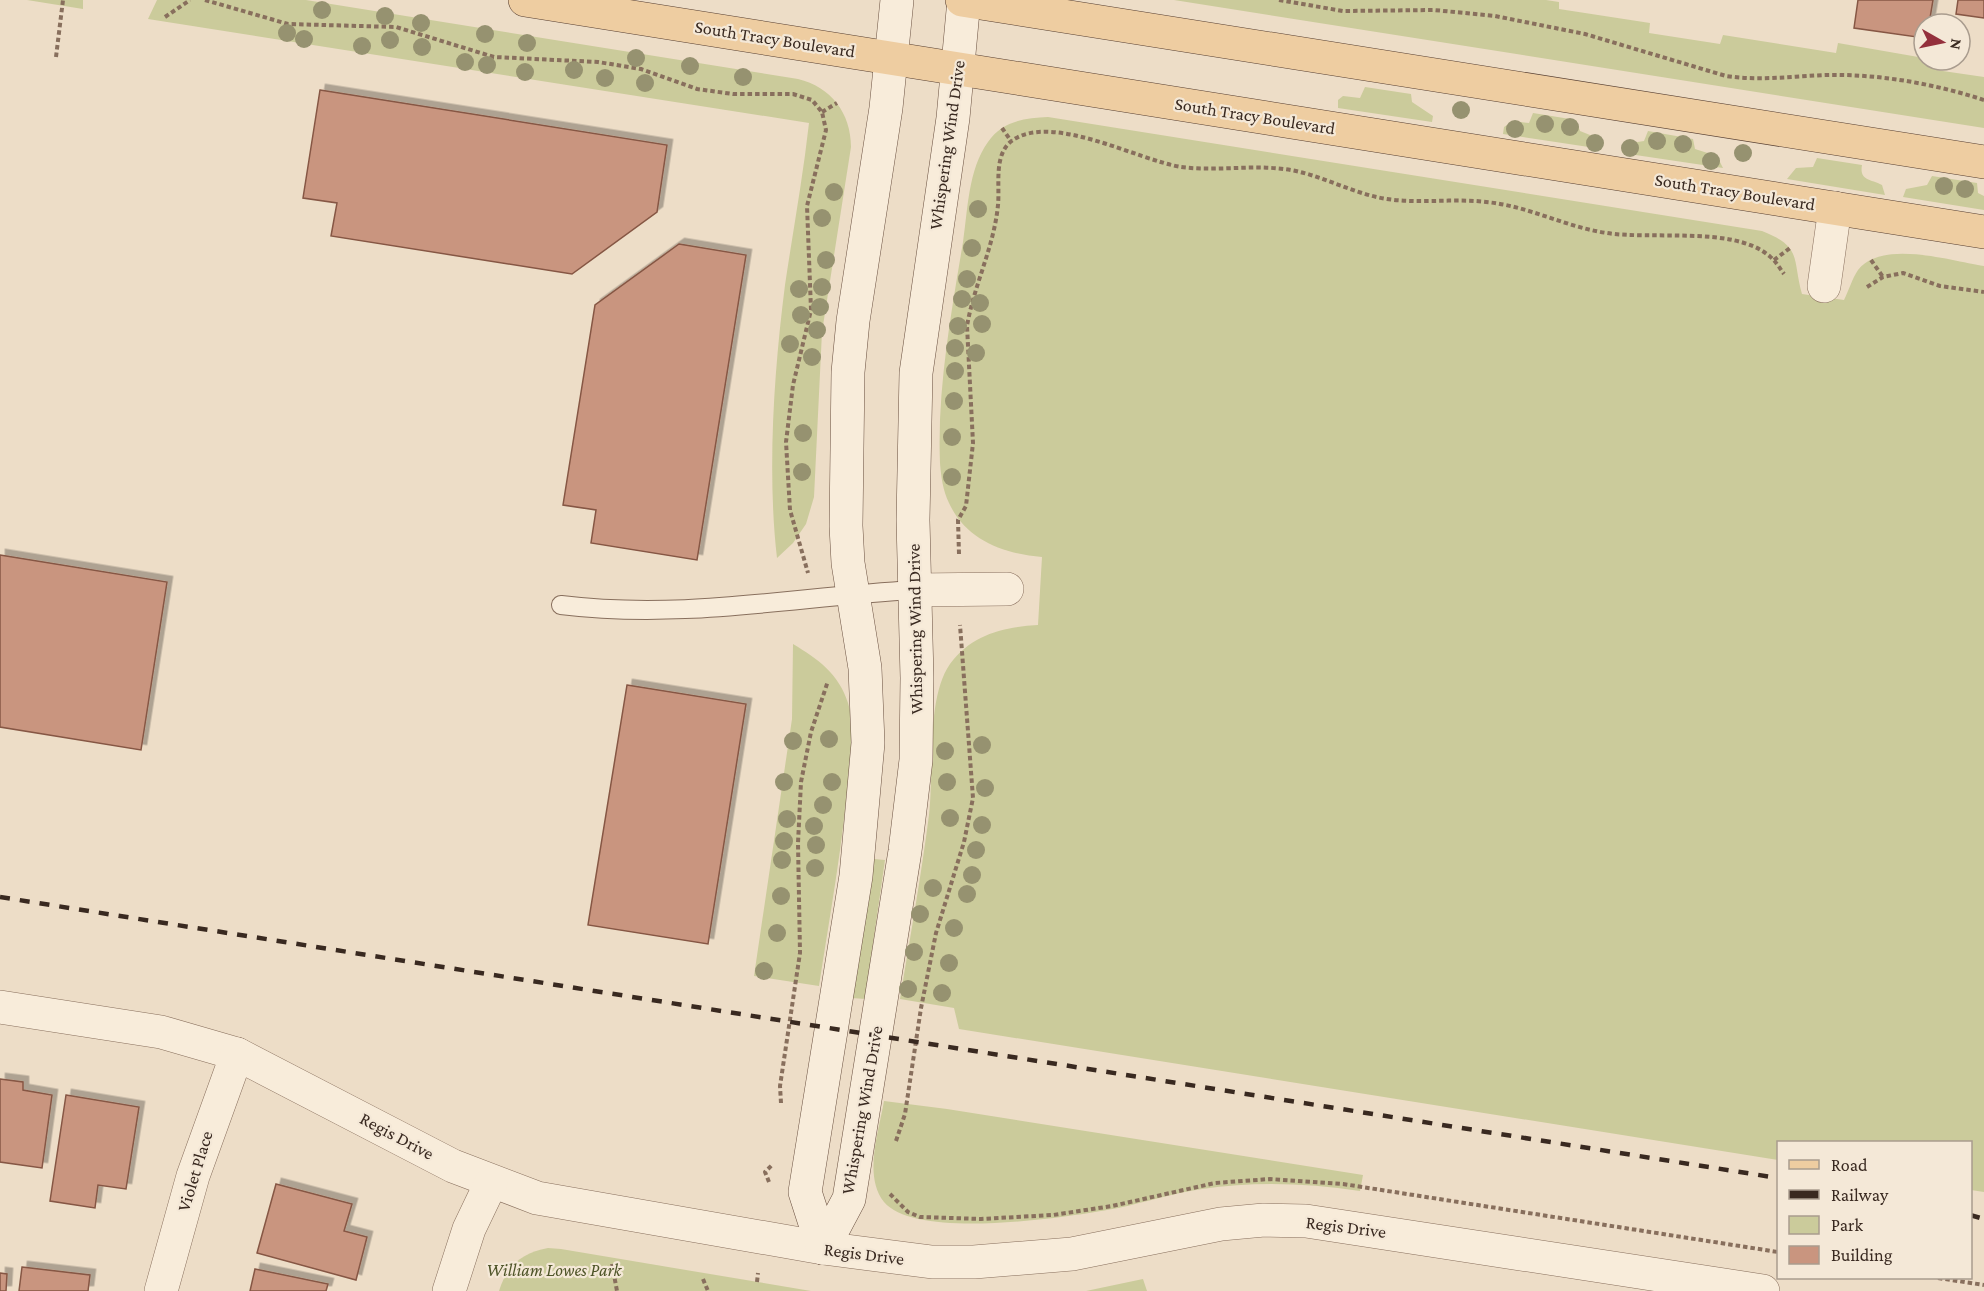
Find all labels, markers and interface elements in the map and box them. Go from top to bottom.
north arrow [1912,12,1972,72]
street label: South Tracy Boulevard [693,16,857,62]
text: N [1947,38,1966,51]
street label: Whispering Wind Drive [925,59,969,231]
street label: South Tracy Boulevard [1173,93,1337,139]
street label: South Tracy Boulevard [1653,169,1817,215]
street label: Whispering Wind Drive [904,543,926,715]
street label: Whispering Wind Drive [837,1024,887,1196]
street label: Regis Drive [357,1108,437,1164]
street label: Violet Place [173,1128,217,1214]
legend [1777,1141,1972,1279]
text: Road [1831,1155,1868,1175]
text: Railway [1831,1185,1889,1205]
street label: Regis Drive [1305,1212,1387,1242]
text: Park [1831,1215,1863,1235]
street label: Regis Drive [823,1239,905,1269]
text: Building [1831,1245,1893,1265]
park label: William Lowes Park [487,1260,623,1280]

